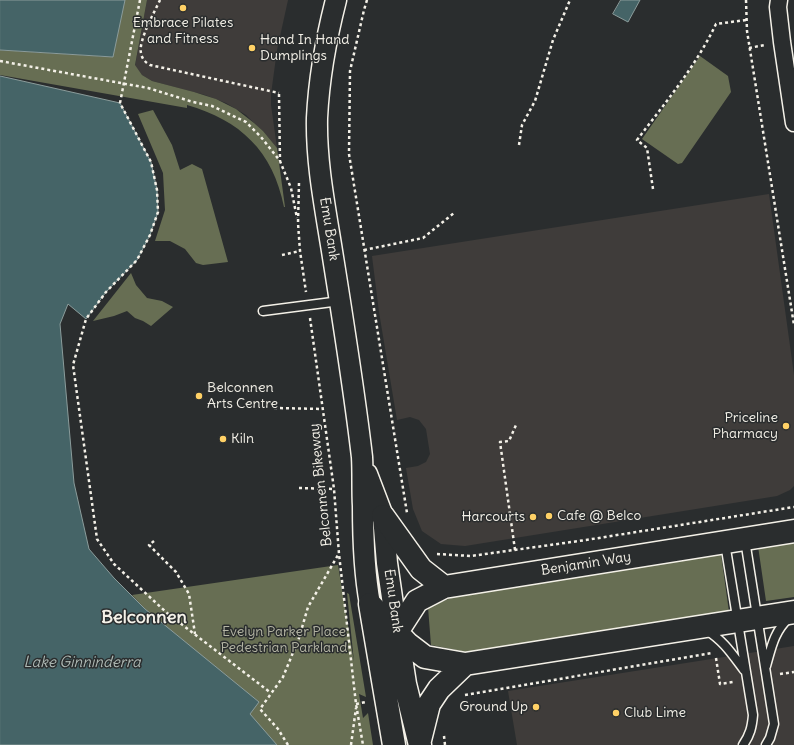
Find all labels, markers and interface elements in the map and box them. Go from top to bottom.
marker: Embrace Pilates and Fitness [178,3,188,13]
place label: Embrace Pilates and Fitness [133,15,233,48]
place label: Hand In Hand Dumplings [260,32,350,64]
marker: Hand In Hand Dumplings [247,43,257,53]
street label: Emu Bank [316,196,342,262]
place label: Belconnen Arts Centre [207,380,278,412]
marker: Belconnen Arts Centre [194,391,204,401]
place label: Priceline Pharmacy [713,410,778,442]
marker: Priceline Pharmacy [781,421,791,431]
street label: Belconnen Bikeway [306,423,336,547]
place label: Kiln [231,431,254,447]
marker: Kiln [218,434,228,444]
place label: Cafe @ Belco [557,508,641,524]
place label: Harcourts [462,509,525,525]
marker: Cafe @ Belco [544,511,554,521]
marker: Harcourts [528,512,538,522]
street label: Benjamin Way [540,549,632,579]
street label: Emu Bank [380,568,406,634]
district label: Belconnen [101,607,187,629]
park label: Evelyn Parker Place Pedestrian Parkland [221,624,347,656]
water label: Lake Ginninderra [24,654,140,672]
place label: Ground Up [459,699,528,715]
marker: Ground Up [531,702,541,712]
place label: Club Lime [624,705,686,721]
marker: Club Lime [611,708,621,718]

